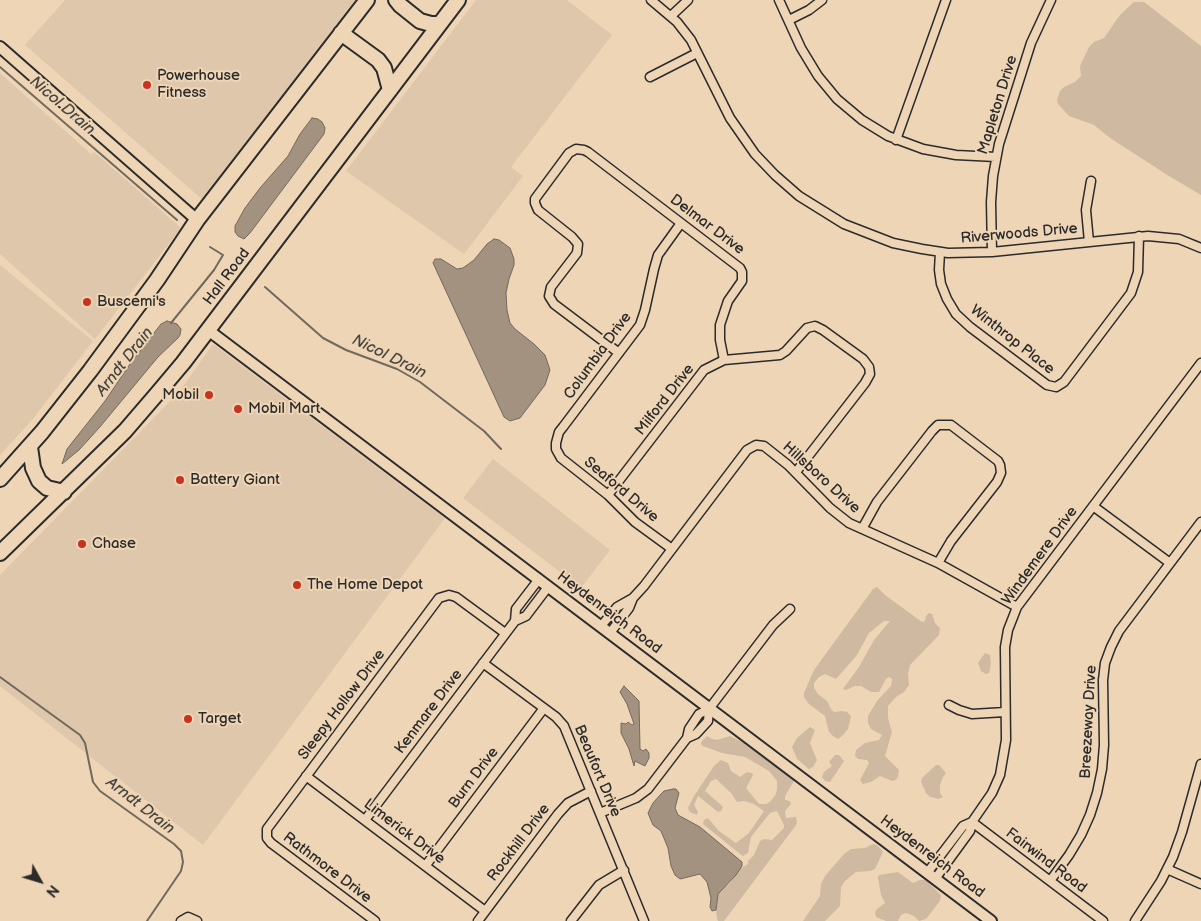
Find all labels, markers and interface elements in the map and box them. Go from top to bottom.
street label: Mapleton Drive [974,53,1022,157]
place label: Powerhouse Fitness [157,67,240,102]
water label: Nicol Drain [25,72,99,140]
marker: Powerhouse Fitness [141,79,153,91]
street label: Delmar Drive [666,191,748,259]
street label: Riverwoods Drive [960,220,1078,248]
street label: Hall Road [200,245,254,309]
place label: Buscemi's [97,293,166,311]
marker: Buscemi's [81,296,93,308]
street label: Winthrop Place [966,301,1058,379]
street label: Columbia Drive [560,309,636,403]
water label: Arndt Drain [92,324,158,400]
water label: Nicol Drain [349,331,429,383]
street label: Milford Drive [632,361,698,439]
place label: Mobil [162,386,199,404]
marker: Mobil [203,389,215,401]
place label: Mobil Mart [248,400,320,418]
marker: Mobil Mart [232,403,244,415]
street label: Hillsboro Drive [778,438,864,518]
street label: Seaford Drive [580,454,662,526]
place label: Battery Giant [190,471,280,489]
marker: Battery Giant [174,474,186,486]
street label: Windemere Drive [998,503,1082,609]
place label: Chase [92,535,136,553]
marker: Chase [76,538,88,550]
street label: Heydenreich Road [553,568,665,658]
place label: The Home Depot [307,576,423,594]
marker: The Home Depot [291,579,303,591]
street label: Sleepy Hollow Drive [295,646,389,764]
street label: Breezeway Drive [1077,665,1101,779]
street label: Kenmare Drive [391,666,467,758]
place label: Target [198,710,241,728]
marker: Target [182,713,194,725]
street label: Beaufort Drive [570,722,624,820]
street label: Burn Drive [445,744,503,812]
water label: Arndt Drain [102,773,178,839]
street label: Limerick Drive [360,796,448,868]
street label: Rockhill Drive [484,801,554,885]
street label: Heydenreich Road [876,812,988,902]
street label: Fairwind Road [1002,825,1090,897]
street label: Rathmore Drive [279,829,375,907]
north arrow [15,856,65,906]
text: N [42,881,62,900]

